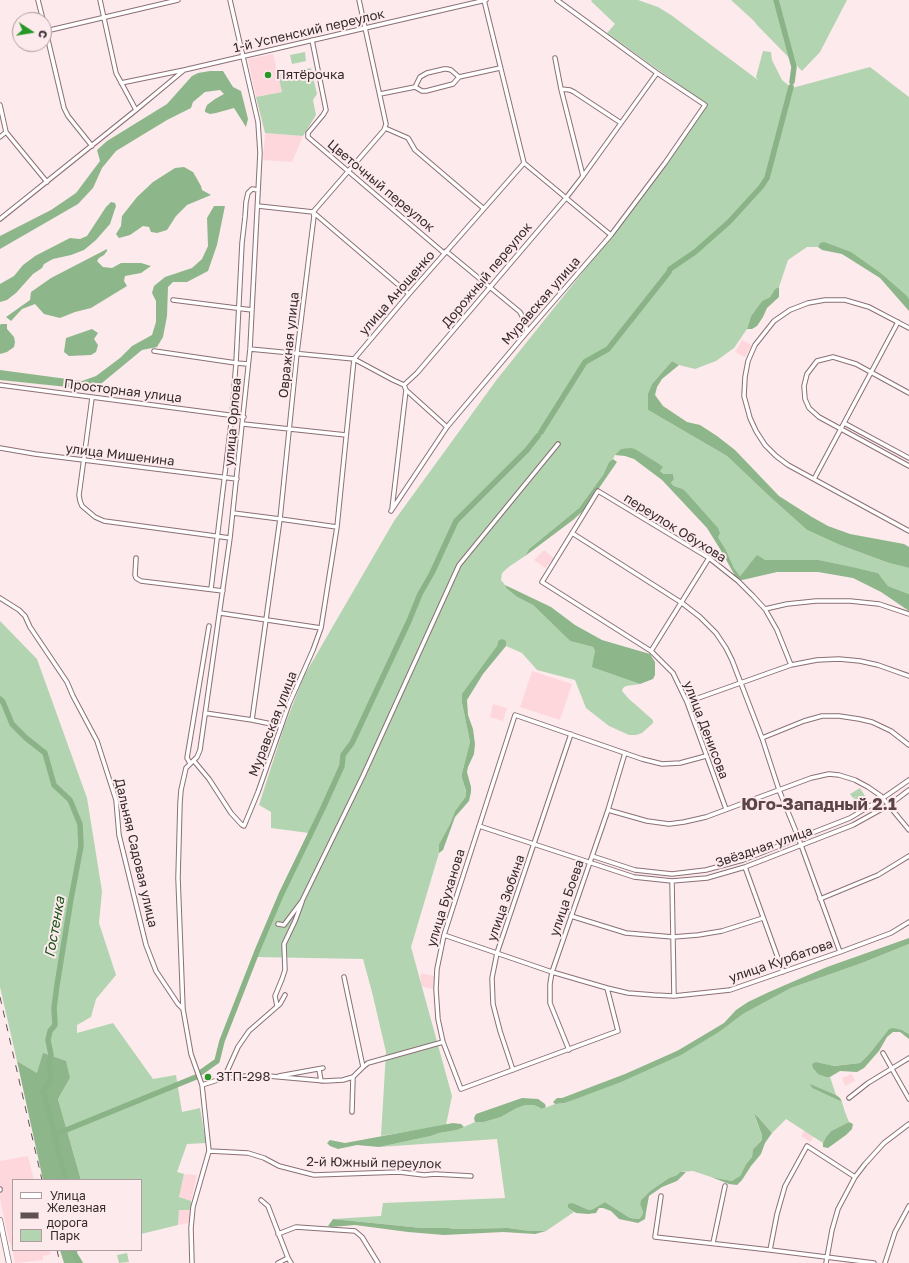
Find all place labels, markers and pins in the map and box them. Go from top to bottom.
place label: Пятёрочка [276,67,345,83]
marker: Пятёрочка [263,70,273,80]
place label: ЗТП-298 [216,1069,270,1085]
marker: ЗТП-298 [203,1072,213,1082]

